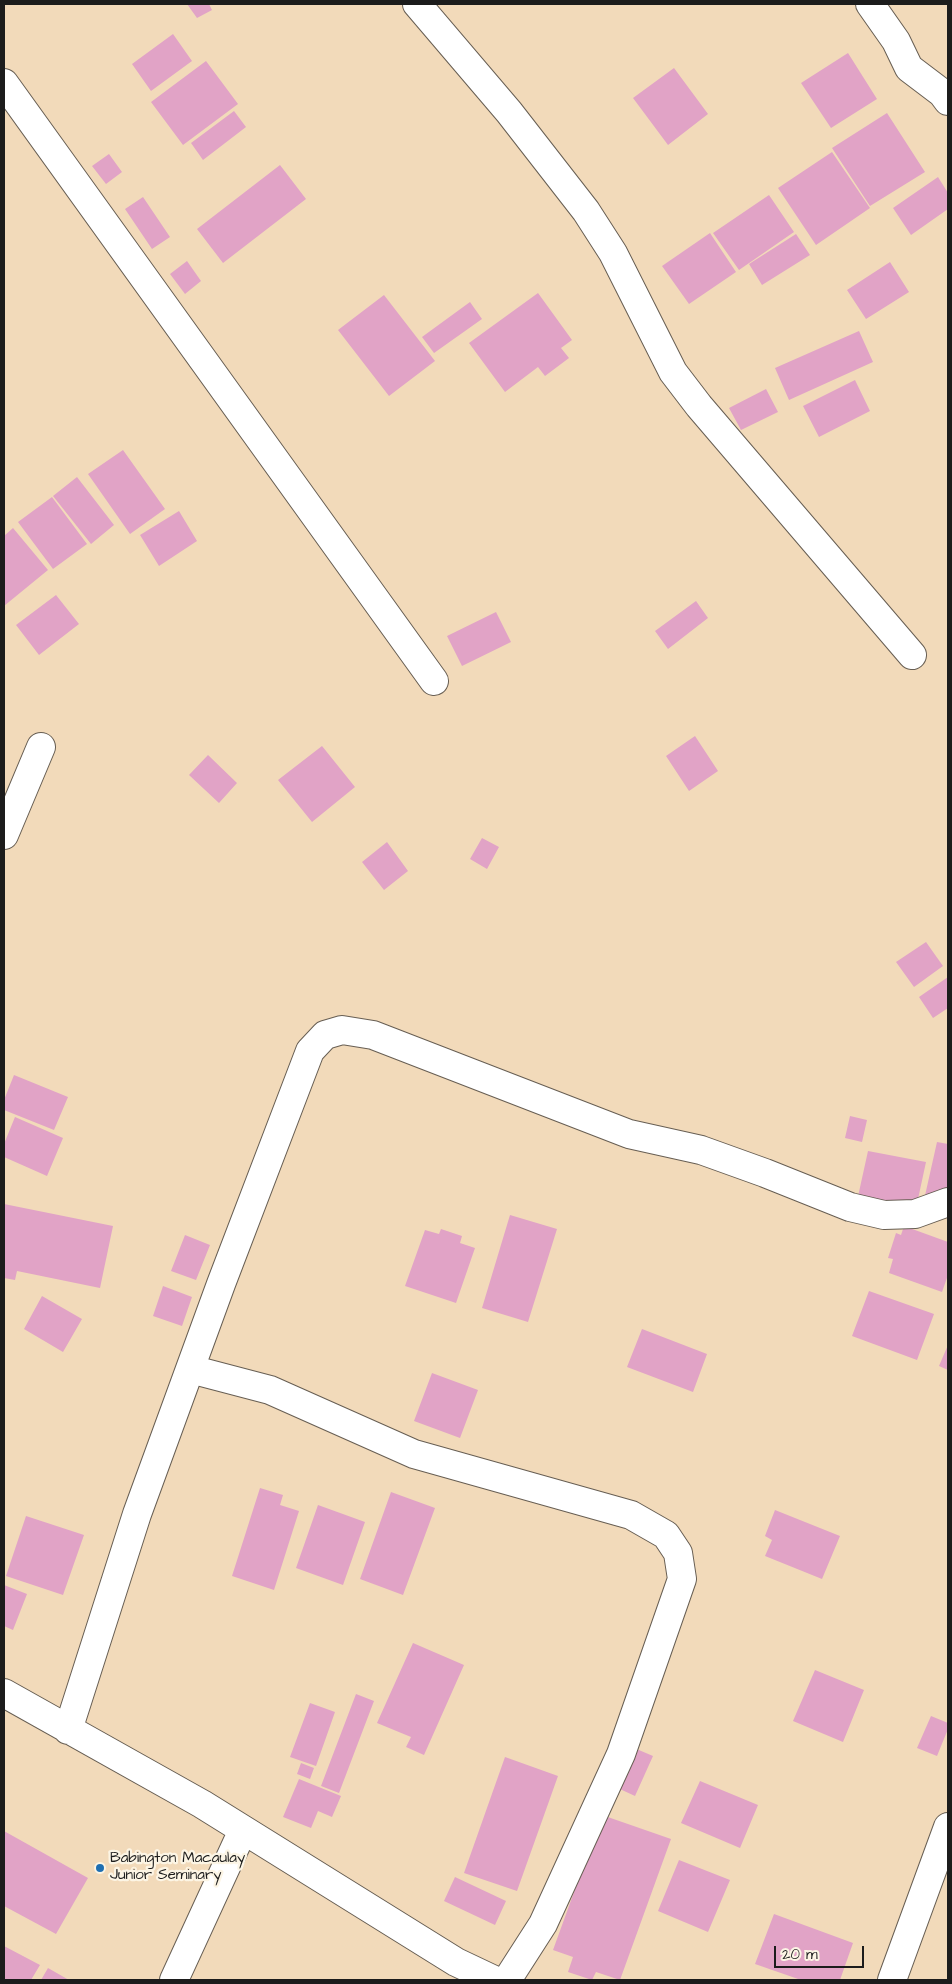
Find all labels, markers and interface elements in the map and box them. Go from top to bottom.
place label: Babington Macaulay Junior Seminary [110,1850,245,1885]
marker: Babington Macaulay Junior Seminary [94,1862,106,1874]
scale bar [777,1936,867,1968]
text: 20 m [782,1944,818,1965]

